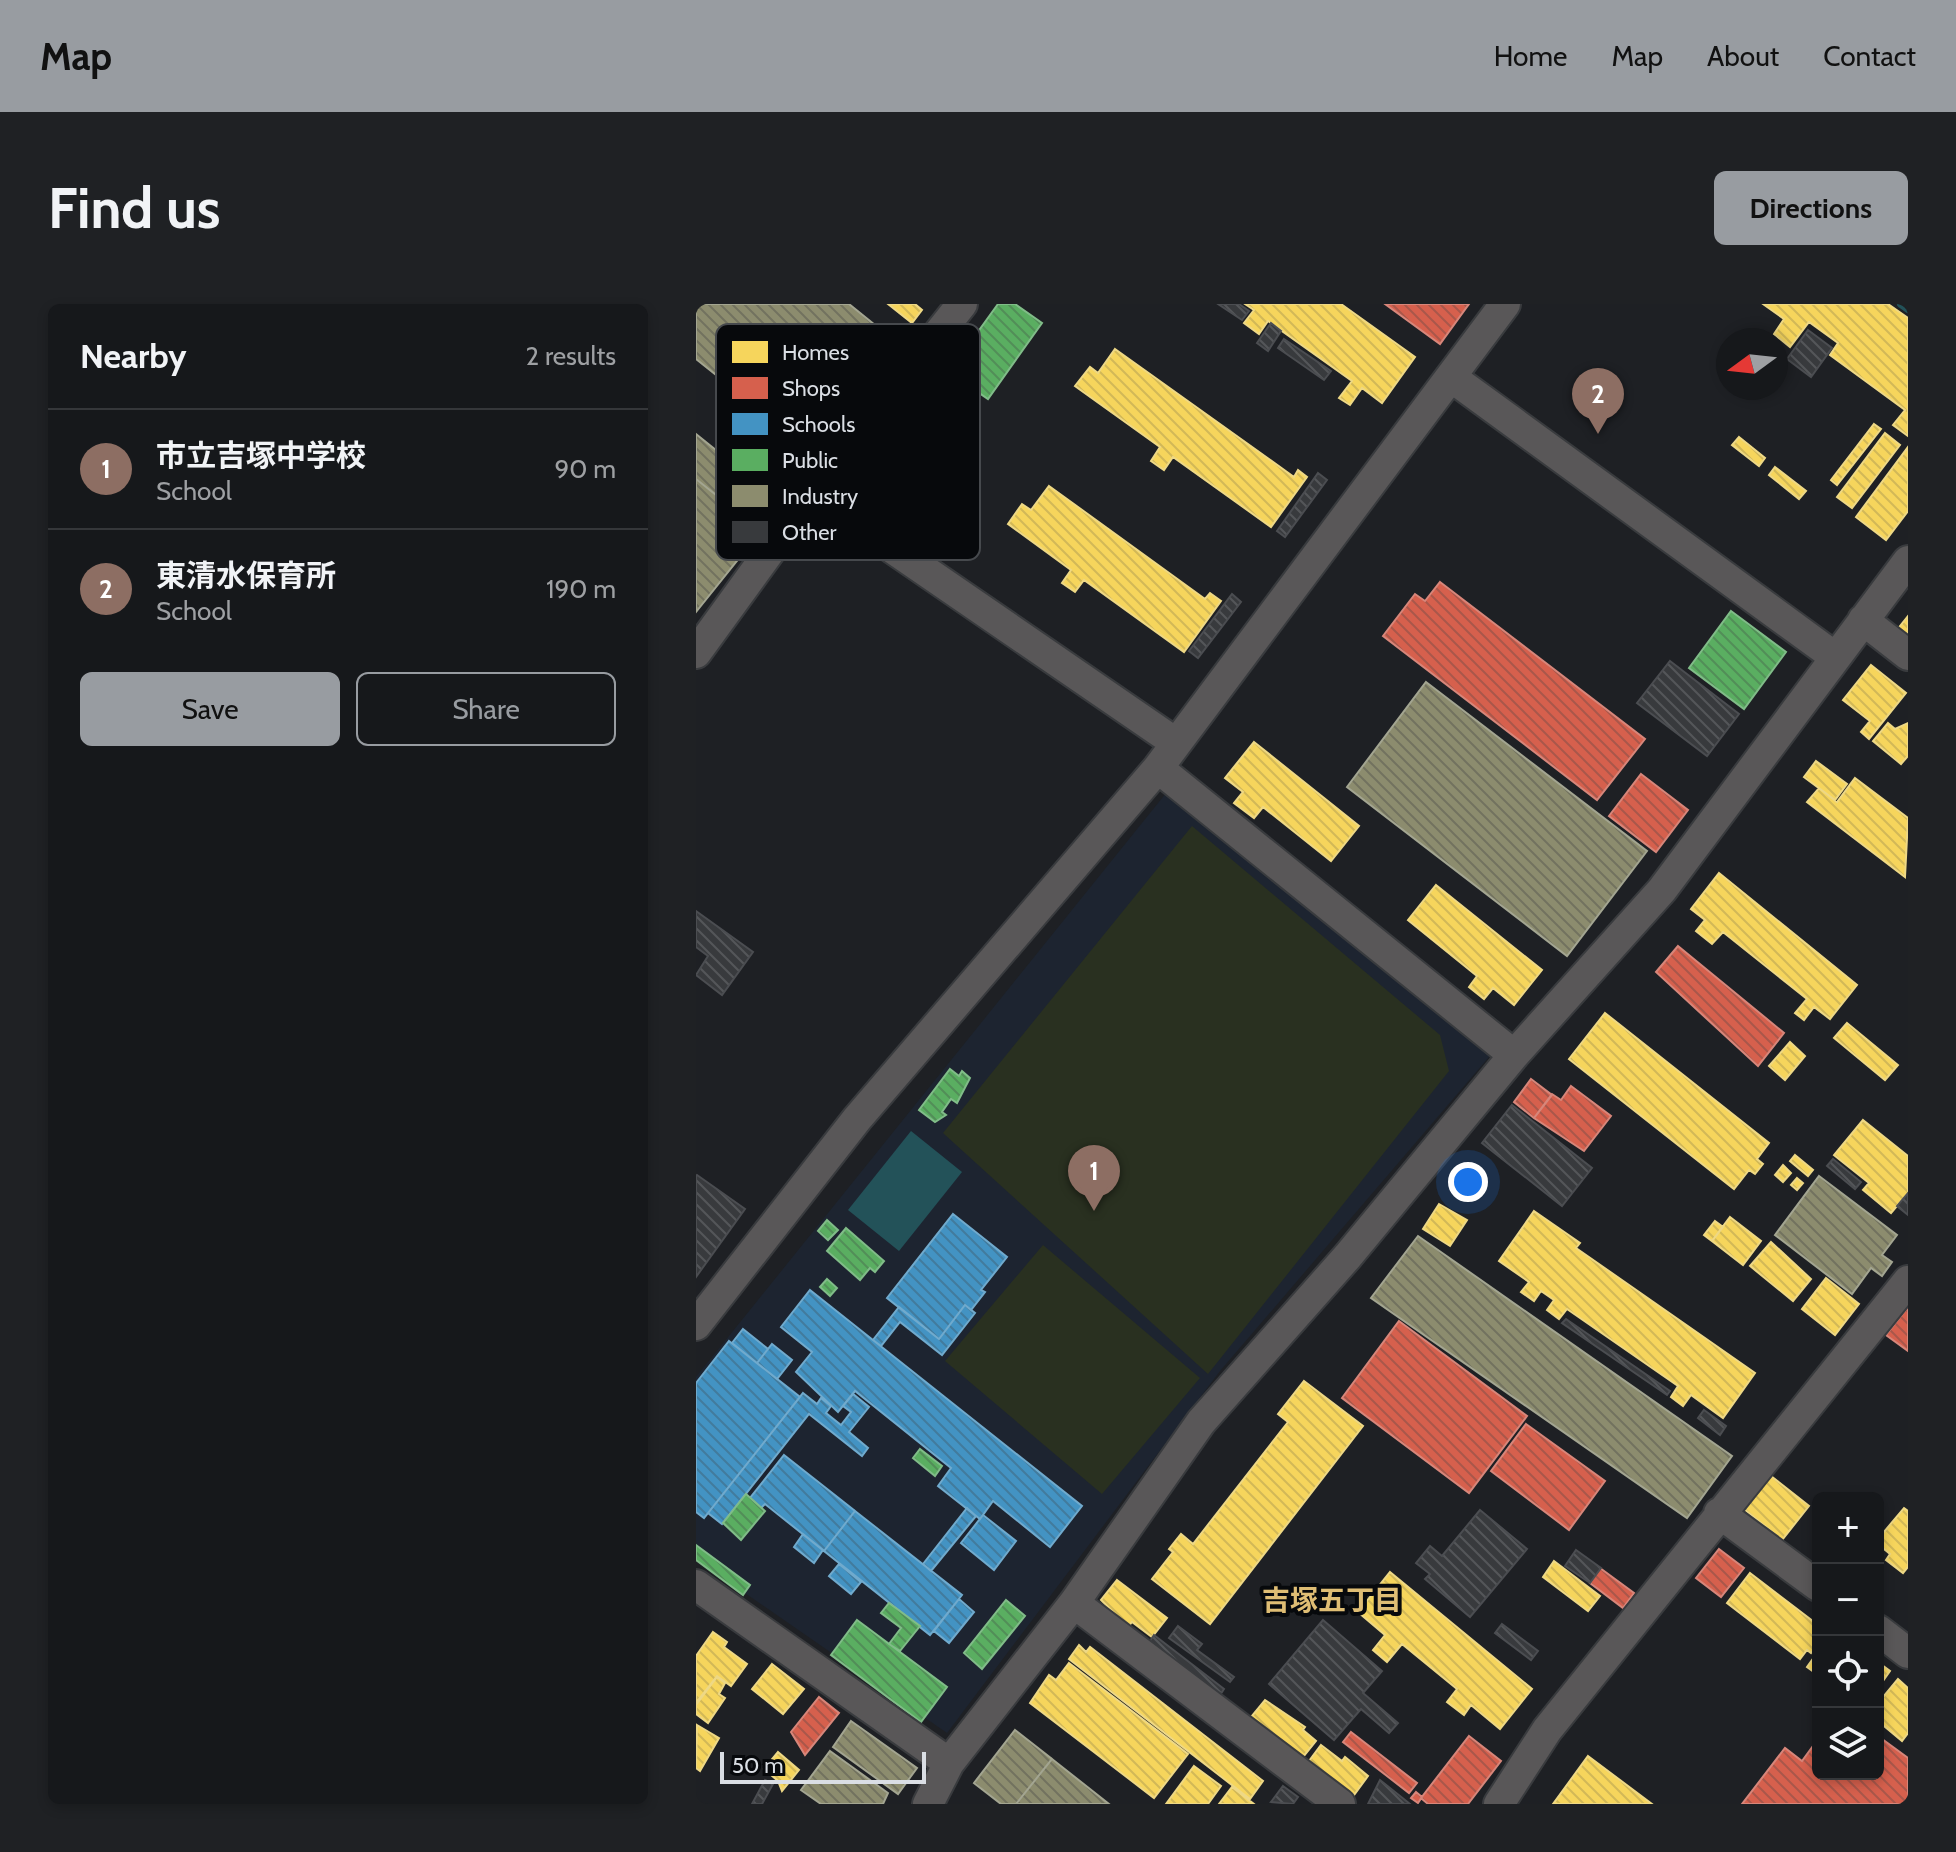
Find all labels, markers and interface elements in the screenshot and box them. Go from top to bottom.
text: Map [40,33,112,80]
text: Home [1494,39,1567,73]
text: Map [1611,39,1663,73]
text: About [1707,39,1779,73]
text: Contact [1823,39,1916,73]
button: Directions [1714,171,1908,245]
text: Find us [48,174,221,242]
legend [716,324,980,560]
north arrow [1716,328,1788,400]
text: Nearby [80,335,187,377]
text: Homes [782,339,849,366]
text: 2 results [525,340,616,372]
pin: 2 [1572,368,1624,434]
text: Shops [782,375,840,402]
text: Schools [782,411,855,438]
text: 市立吉塚中学校 [156,437,366,474]
text: Public [782,447,838,474]
text: 1 [101,453,111,485]
text: 90 m [554,453,616,485]
text: School [156,475,232,507]
text: Industry [782,483,858,510]
text: Other [782,519,837,546]
text: 東清水保育所 [156,557,336,594]
text: 2 [99,573,113,605]
text: 190 m [546,573,616,605]
text: School [156,595,232,627]
button: Save [80,672,340,746]
button: Share [356,672,616,746]
pin: 1 [1068,1145,1120,1211]
your location [1448,1162,1488,1202]
map controls [1812,1492,1884,1780]
button: + [1812,1492,1884,1564]
button: − [1812,1564,1884,1636]
district label: 吉塚五丁目 [1262,1583,1402,1617]
button: locate [1812,1636,1884,1708]
button: layers [1812,1708,1884,1780]
scale bar [720,1748,926,1784]
text: 50 m [732,1752,784,1779]

